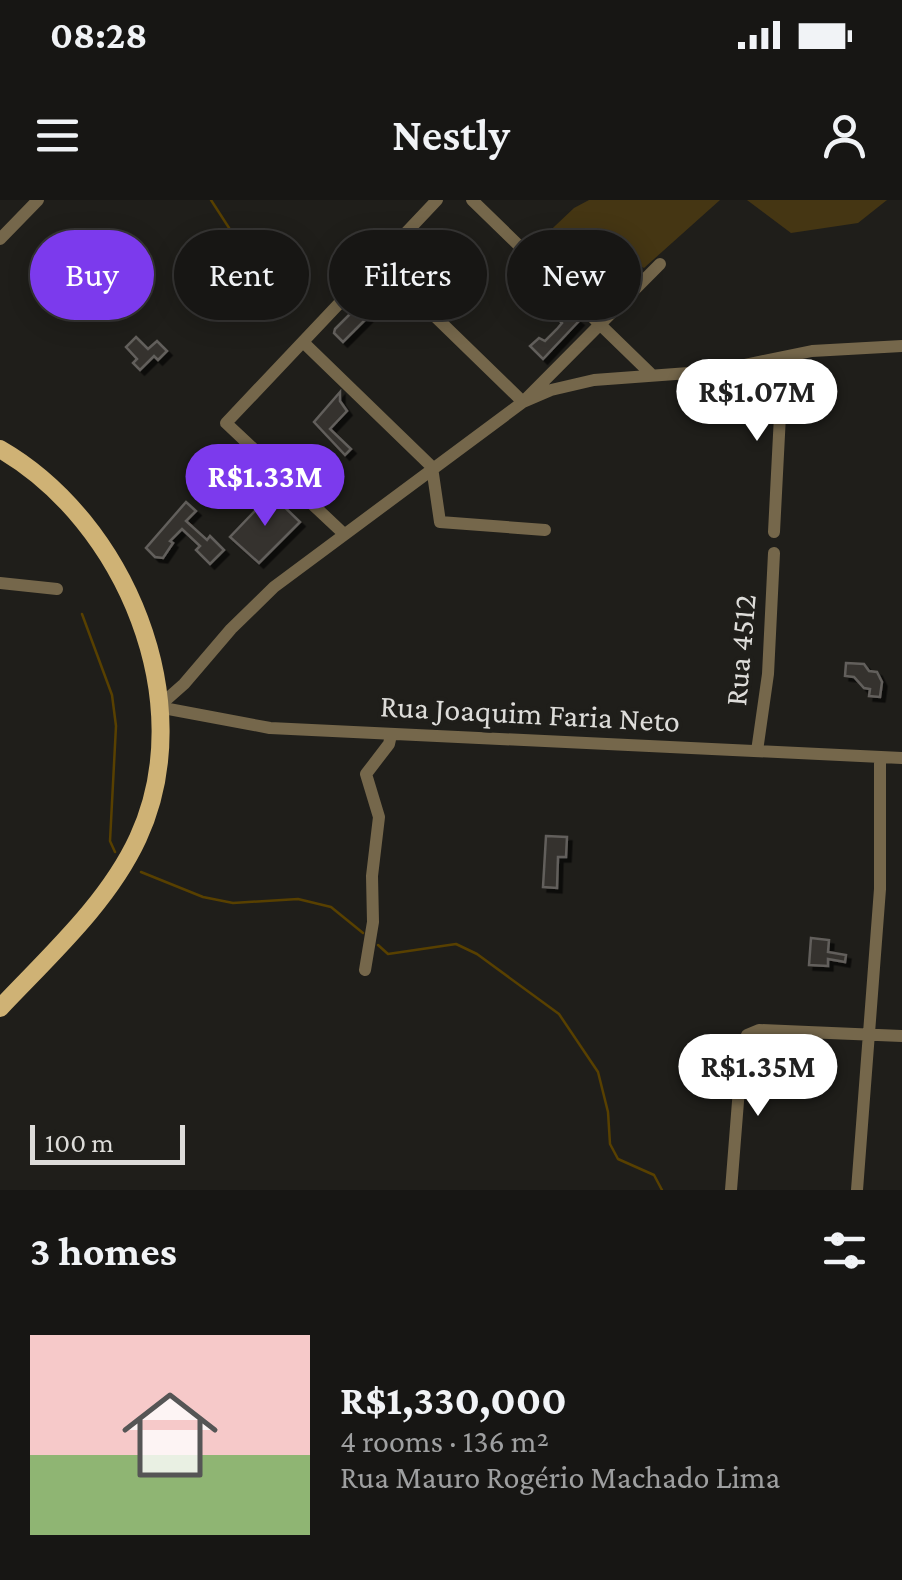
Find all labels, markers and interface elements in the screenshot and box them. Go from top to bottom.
text: 08:28 [50,14,147,56]
icon: menu [30,108,85,163]
icon: person [817,108,872,163]
text: Nestly [392,110,510,160]
chip: Buy [30,230,154,320]
chip: Rent [174,230,309,320]
chip: Filters [329,230,487,320]
chip: New [507,230,641,320]
pin: R$1.07M [665,359,849,444]
text: R$1.07M [698,373,816,409]
pin: R$1.33M [173,444,357,529]
text: R$1.33M [208,458,323,494]
street label: Rua 4512 [717,593,763,707]
street label: Rua Joaquim Faria Neto [379,687,681,739]
pin: R$1.35M [666,1034,850,1119]
text: R$1.35M [700,1048,816,1084]
scale bar [30,1120,185,1164]
text: 100 m [45,1127,114,1158]
icon: filters [817,1223,872,1278]
text: 3 homes [30,1227,177,1274]
icon: home [110,1375,230,1495]
text: R$1,330,000 [340,1376,567,1423]
text: 4 rooms · 136 m² [340,1423,549,1459]
text: Rua Mauro Rogério Machado Lima [340,1459,780,1495]

